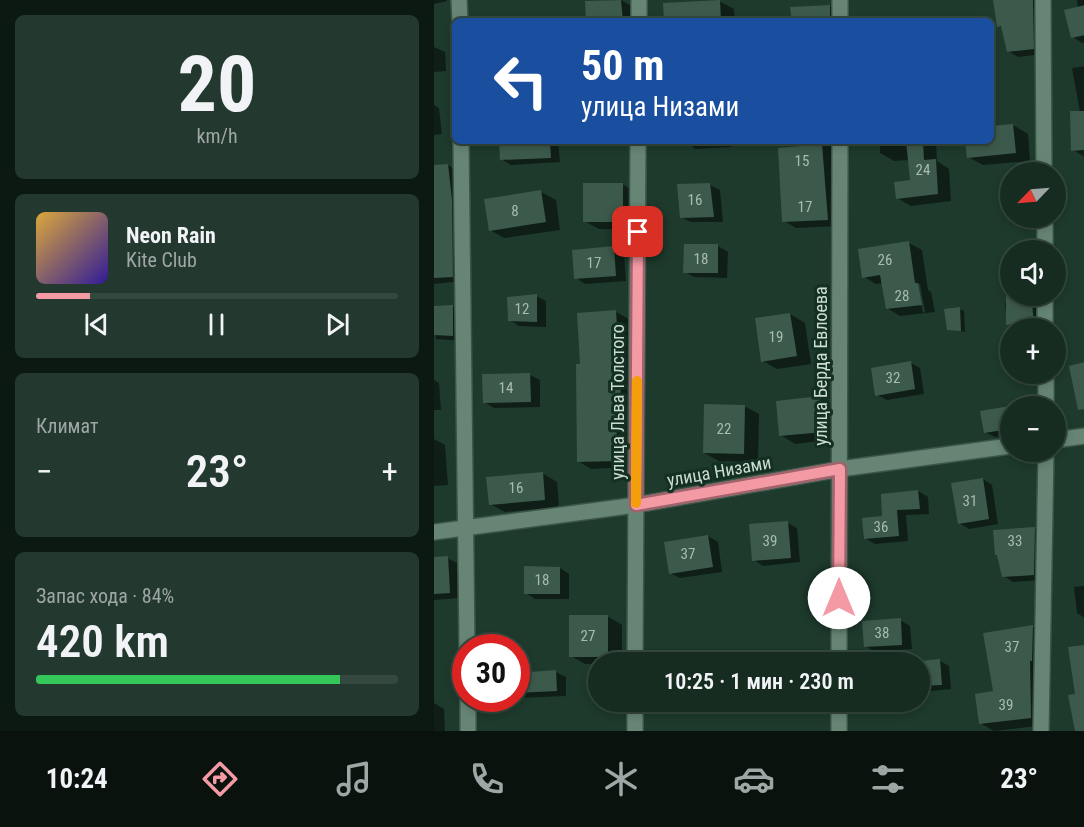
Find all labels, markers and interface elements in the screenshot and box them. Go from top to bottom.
text: 20 [178,39,256,130]
text: 50 m [581,41,664,90]
icon: left [482,42,560,120]
text: улица Низами [581,91,739,123]
text: km/h [196,124,238,148]
house number: 15 [795,152,809,170]
house number: 24 [916,161,930,179]
north arrow [1000,162,1066,228]
map controls [1000,162,1066,462]
house number: 16 [688,191,702,209]
house number: 17 [798,198,812,216]
house number: 8 [511,202,519,220]
pin [612,206,663,257]
icon: arrive [621,215,654,248]
text: Neon Rain [126,223,216,248]
button: sound [1000,240,1066,306]
text: Kite Club [126,248,197,272]
house number: 18 [694,250,708,268]
house number: 26 [878,251,892,269]
house number: 17 [587,254,601,272]
street label: улица Берда Евлоева [810,286,831,446]
house number: 28 [895,287,909,305]
house number: 12 [515,300,529,318]
icon: previous [80,308,113,341]
icon: pause [200,308,233,341]
icon: next [321,308,354,341]
button: + [1000,318,1066,384]
street label: улица Льва Толстого [607,324,628,480]
house number: 19 [769,328,783,346]
house number: 32 [886,369,900,387]
house number: 14 [499,379,513,397]
button: − [1000,396,1066,462]
text: Климат [36,414,98,438]
house number: 22 [717,420,731,438]
text: 23° [186,445,248,498]
text: − [36,452,53,491]
text: + [382,452,398,491]
street label: улица Низами [665,452,773,490]
house number: 16 [509,479,523,497]
house number: 31 [963,492,977,510]
house number: 36 [874,518,888,536]
house number: 39 [763,532,777,550]
house number: 33 [1008,532,1022,550]
house number: 37 [681,545,695,563]
position arrow [807,566,871,630]
house number: 18 [535,571,549,589]
text: Запас хода · 84% [36,584,174,608]
text: 420 km [36,615,169,668]
house number: 38 [875,624,889,642]
house number: 27 [581,627,595,645]
speed limit sign: 30 [452,634,530,712]
house number: 37 [1005,638,1019,656]
text: 10:25 · 1 мин · 230 m [664,669,854,694]
house number: 39 [999,696,1013,714]
icon: directions [199,758,241,800]
icon: music [333,758,375,800]
icon: phone [466,758,508,800]
icon: climate [600,758,642,800]
icon: car [733,758,775,800]
icon: filters [867,758,909,800]
text: 10:24 [46,763,108,795]
text: 23° [1000,763,1038,795]

